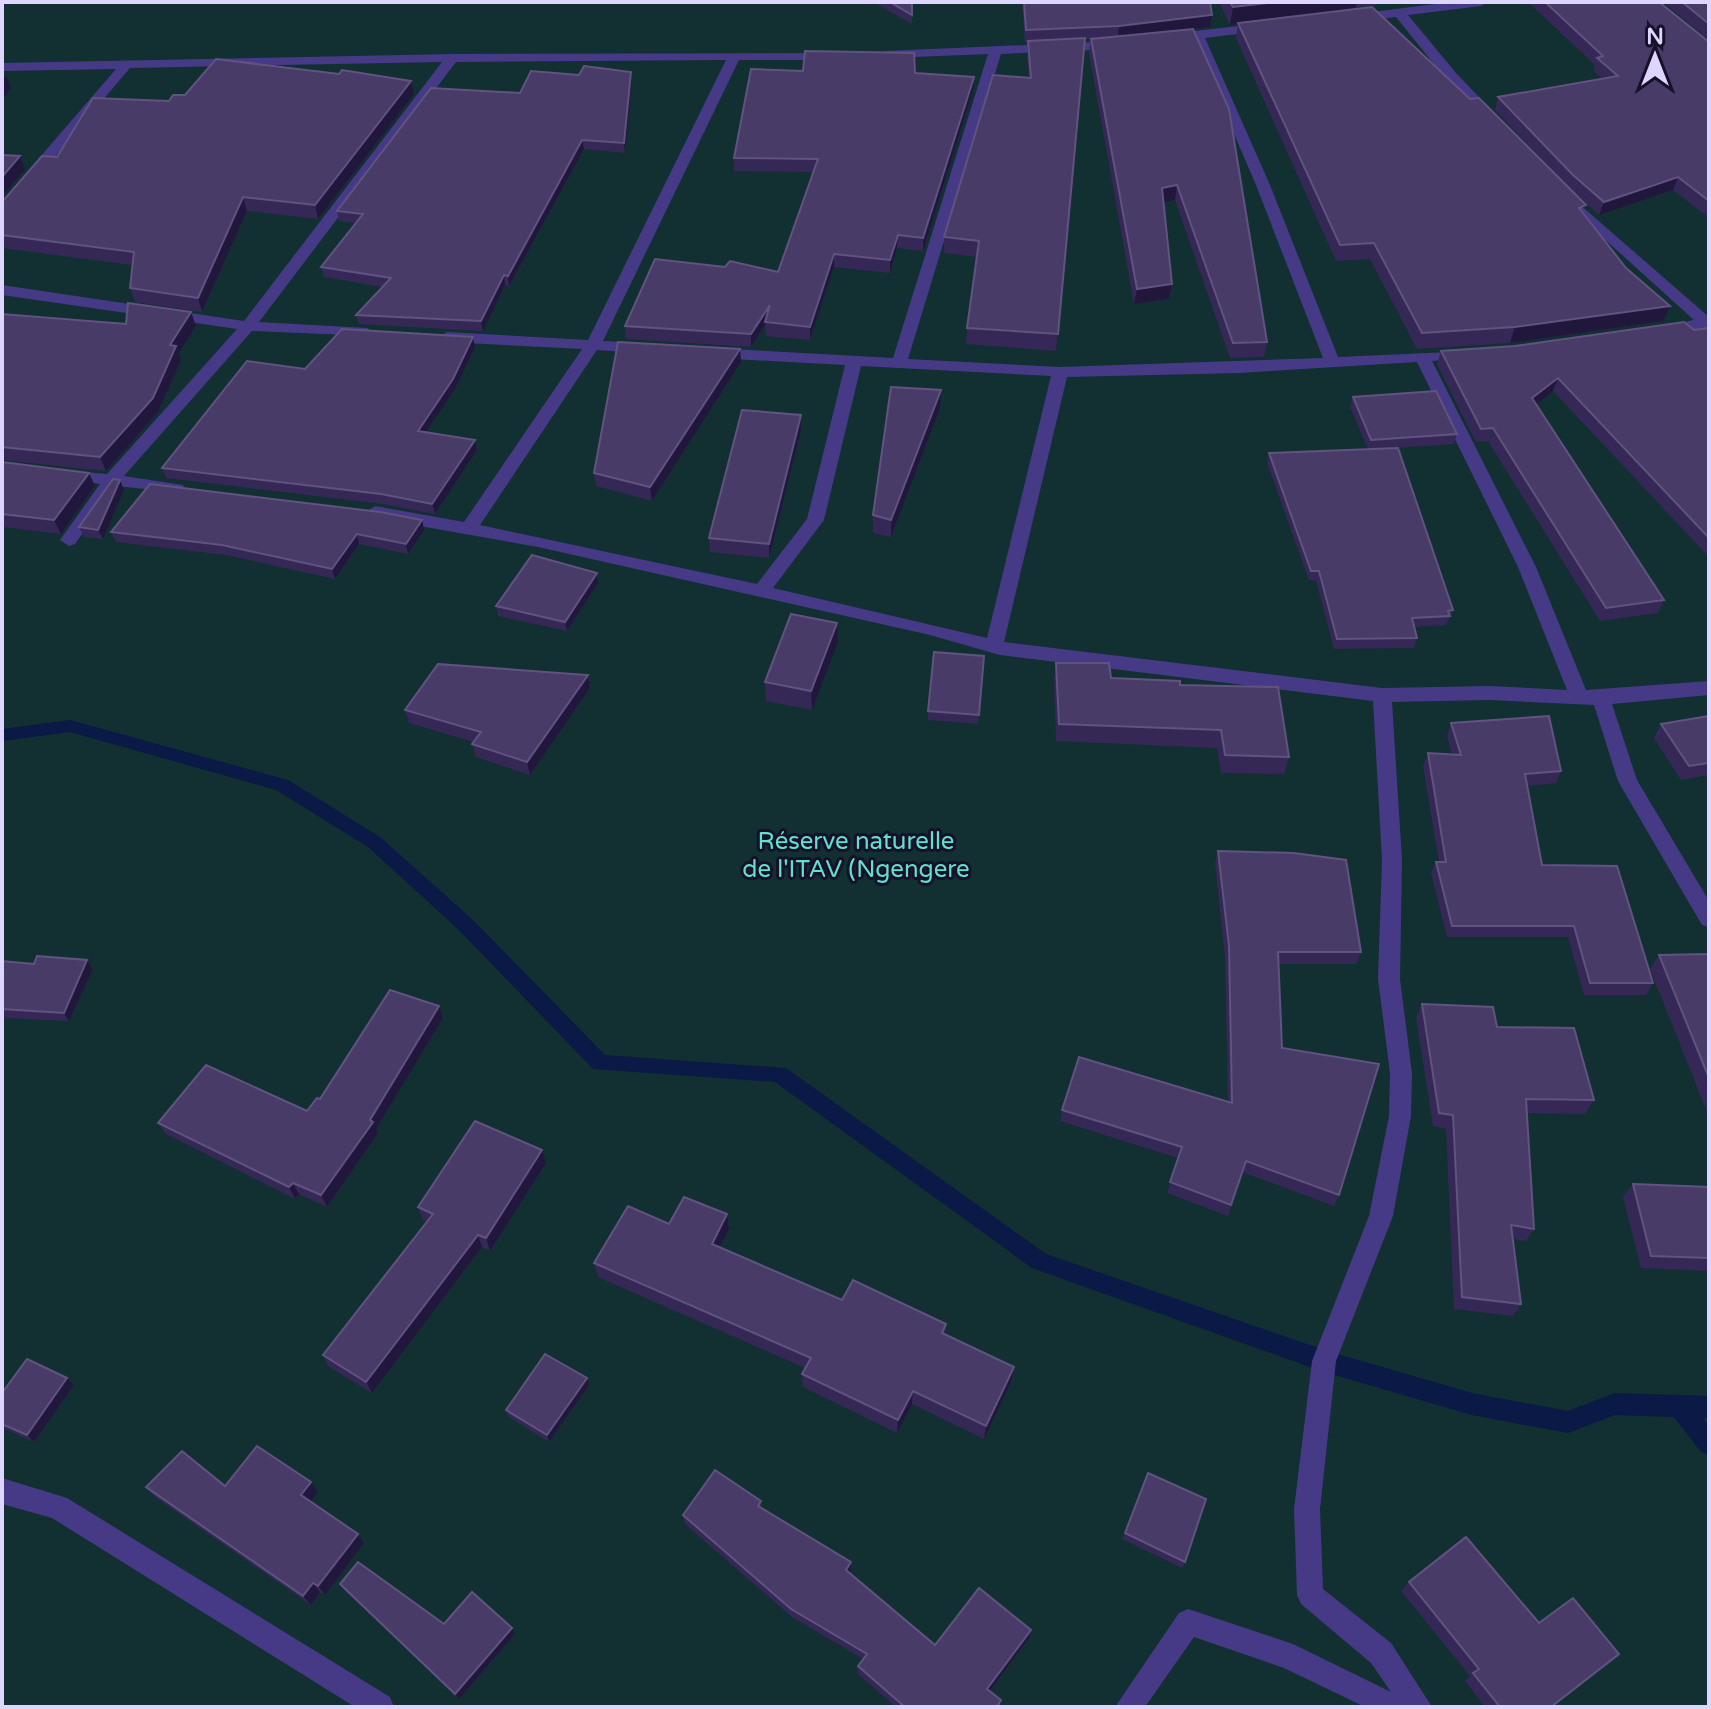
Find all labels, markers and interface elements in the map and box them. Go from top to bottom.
north arrow [1615,16,1695,96]
text: N [1646,24,1664,50]
park label: Réserve naturelle de l'ITAV (Ngengere [742,827,970,884]

